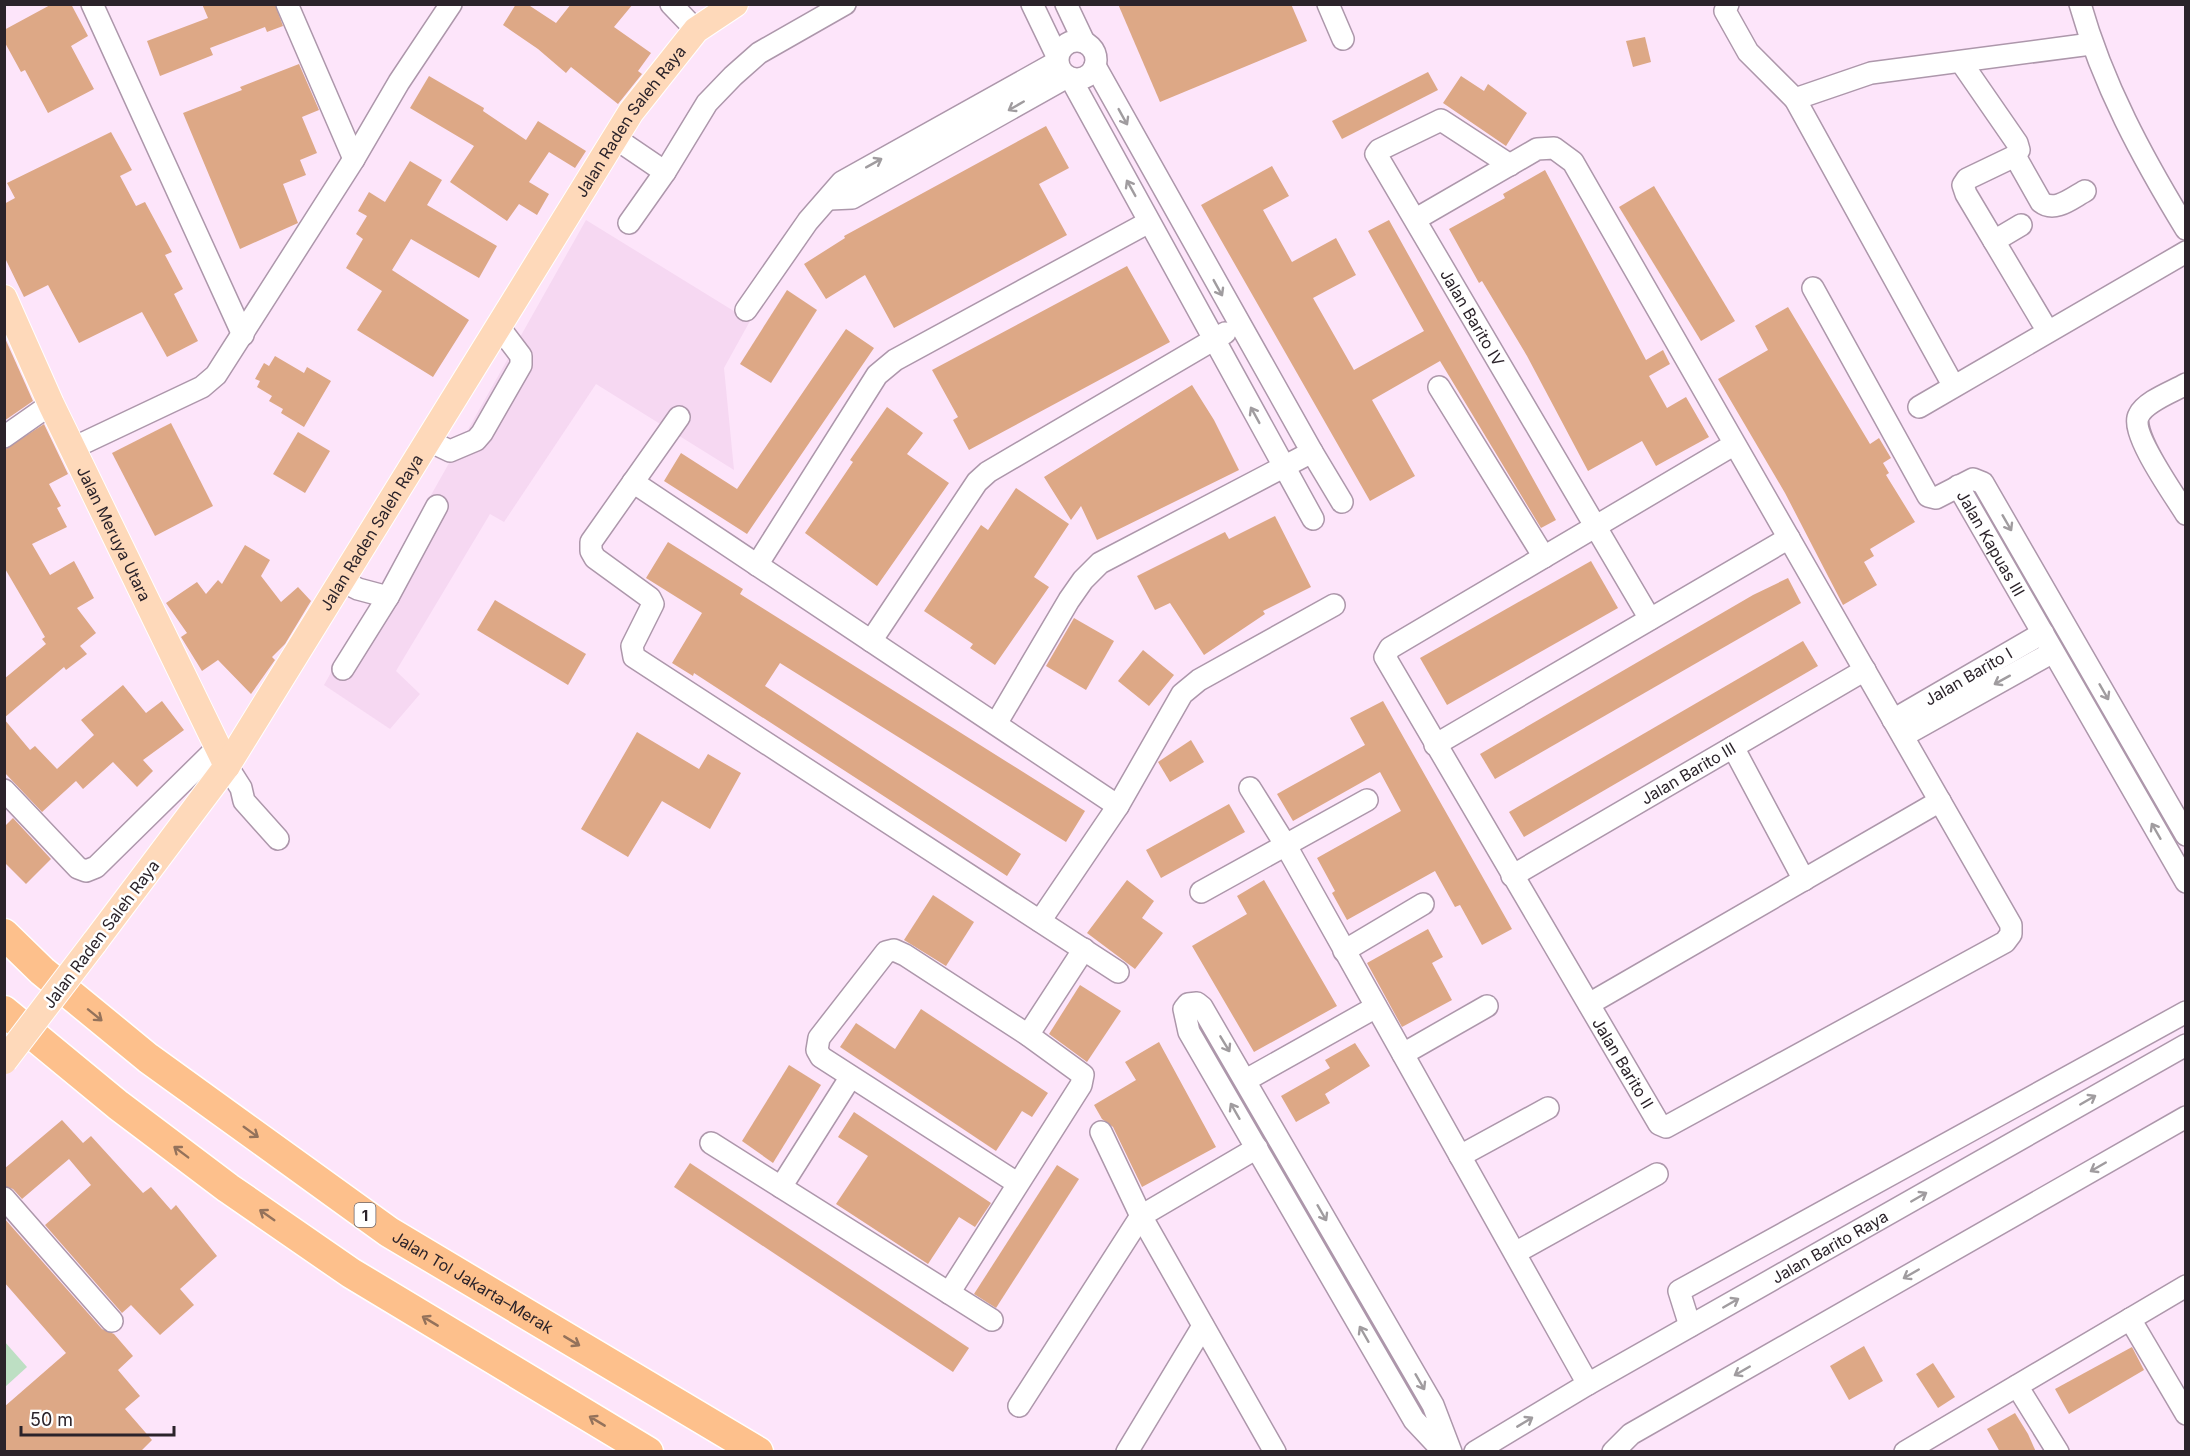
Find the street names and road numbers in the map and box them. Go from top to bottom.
street label: Jalan Raden Saleh Raya [571,41,690,201]
street label: Jalan Barito IV [1436,265,1509,370]
street label: Jalan Raden Saleh Raya [315,450,427,614]
street label: Jalan Meruya Utara [73,463,155,604]
street label: Jalan Kapuas III [1953,487,2029,600]
street label: Jalan Barito I [1921,643,2016,710]
street label: Jalan Barito III [1637,738,1739,809]
street label: Jalan Raden Saleh Raya [39,856,163,1012]
street label: Jalan Barito II [1588,1014,1658,1112]
road number: 1 [354,1203,376,1227]
street label: Jalan Barito Raya [1768,1206,1892,1288]
street label: Jalan Tol Jakarta–Merak [389,1226,557,1338]

